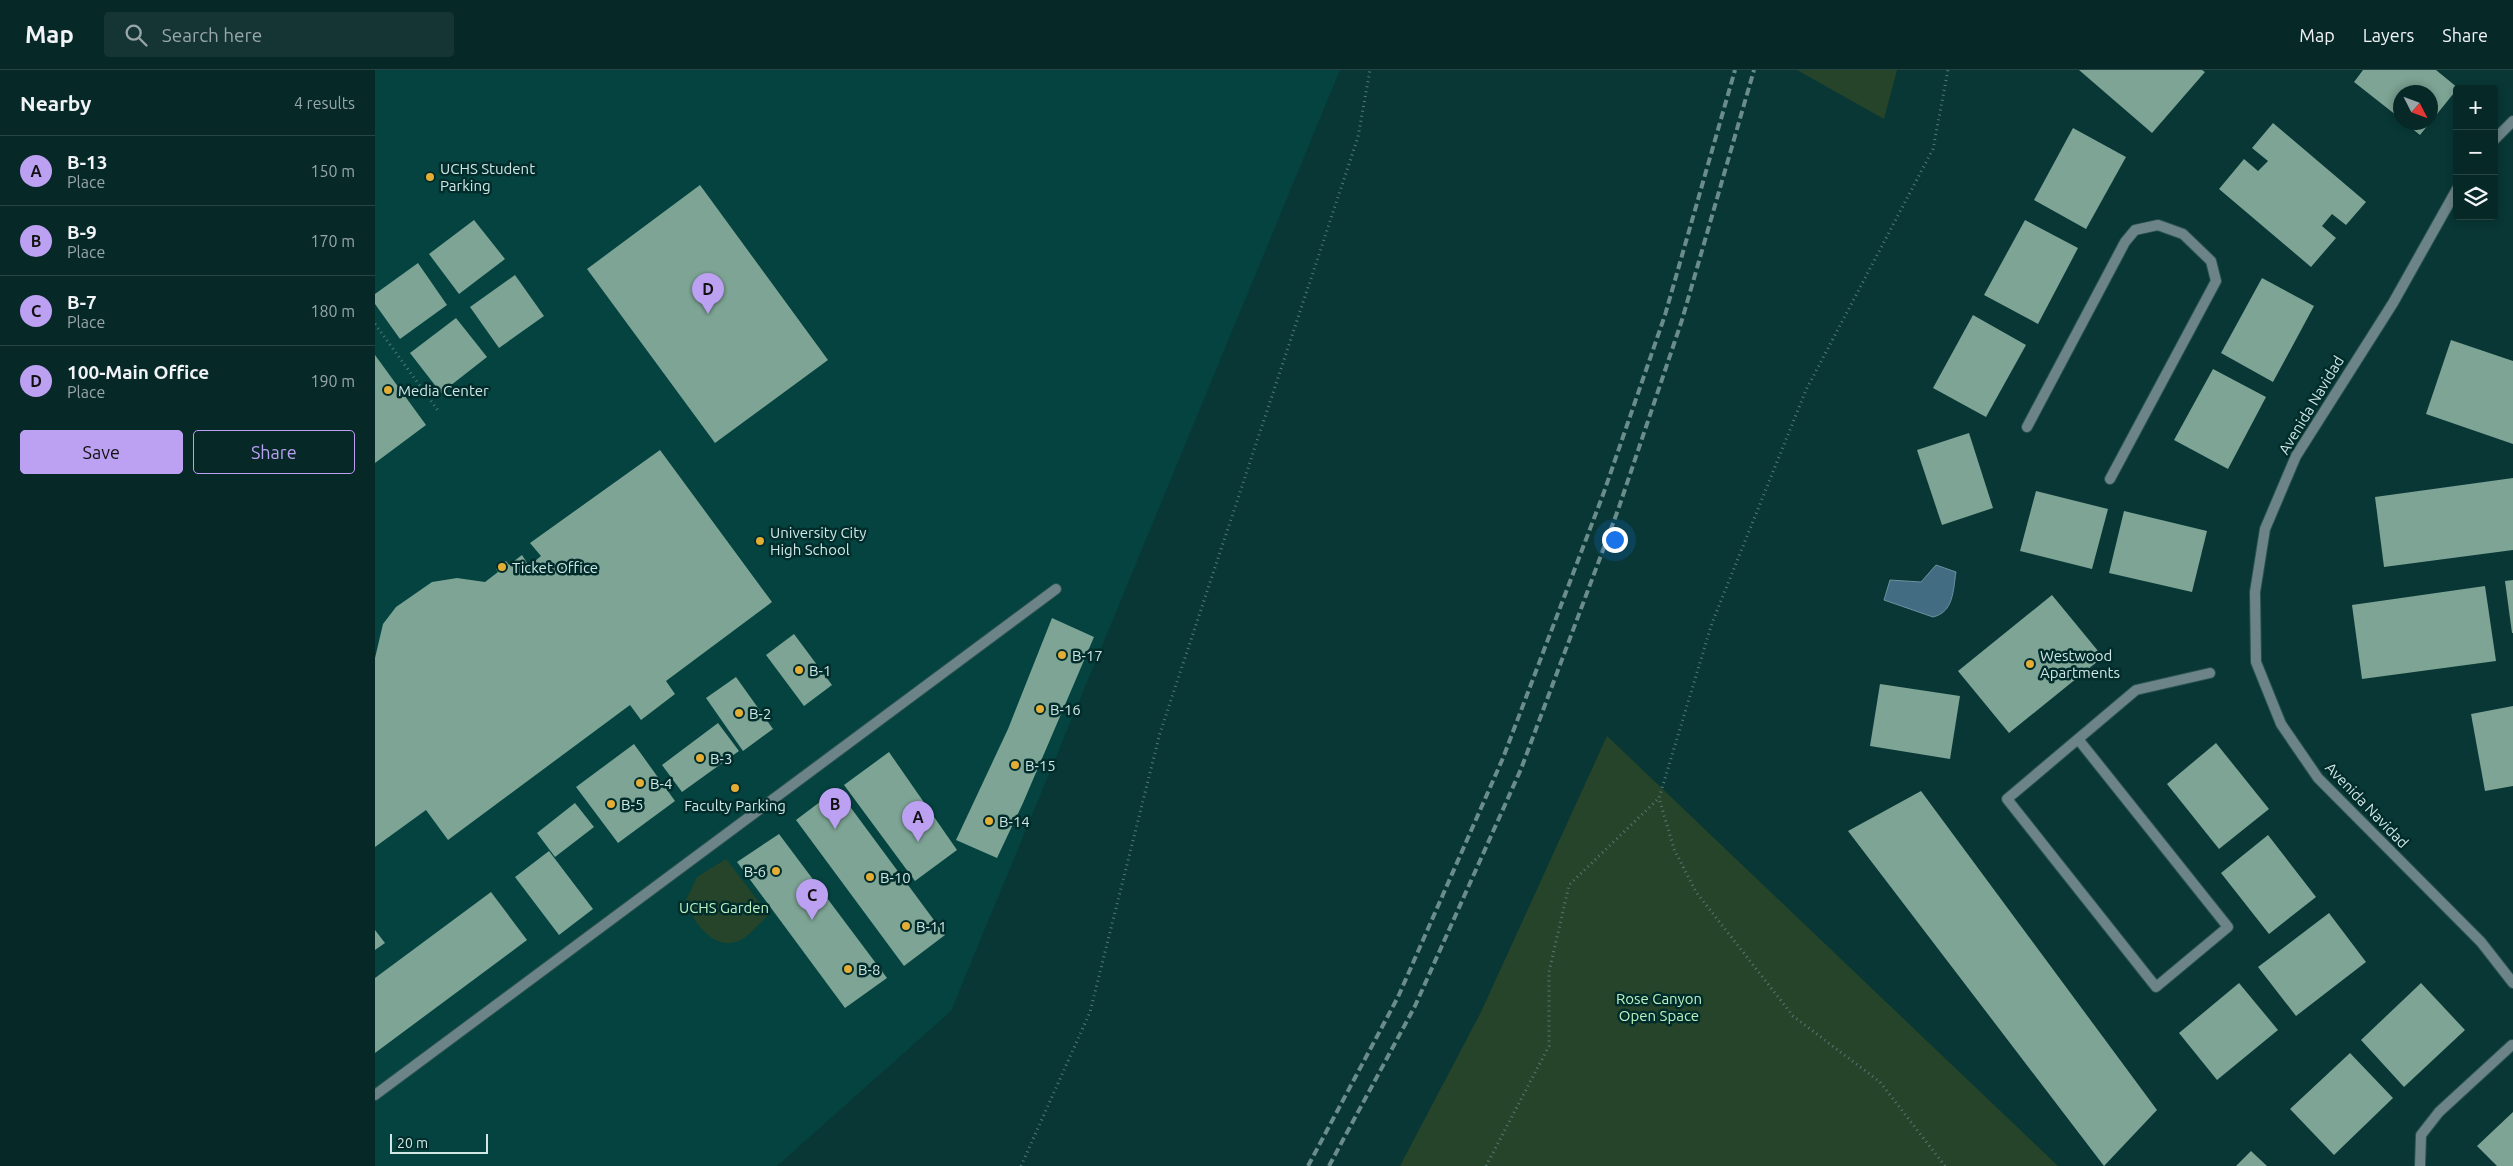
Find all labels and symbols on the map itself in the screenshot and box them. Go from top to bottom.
north arrow [2393,85,2438,130]
place label: UCHS Student Parking [440,160,535,194]
marker: UCHS Student Parking [424,171,436,183]
pin: D [692,273,724,314]
street label: Avenida Navidad [2275,353,2347,457]
place label: Media Center [398,382,489,399]
marker: Media Center [382,384,394,396]
place label: University City High School [770,524,866,558]
your location [1602,527,1628,553]
marker: University City High School [754,535,766,547]
place label: Ticket Office [512,559,598,576]
marker: Ticket Office [496,561,508,573]
place label: B-17 [1072,647,1103,664]
place label: Westwood Apartments [2040,647,2120,681]
marker: B-17 [1056,649,1068,661]
marker: Westwood Apartments [2024,658,2036,670]
place label: B-1 [809,662,831,679]
marker: B-1 [793,664,805,676]
place label: B-16 [1050,701,1081,718]
marker: B-16 [1034,703,1046,715]
place label: B-2 [749,705,771,722]
marker: B-2 [733,707,745,719]
place label: B-3 [710,750,732,767]
marker: B-3 [694,752,706,764]
place label: B-15 [1025,757,1056,774]
marker: B-15 [1009,759,1021,771]
street label: Avenida Navidad [2322,759,2412,851]
place label: B-4 [650,775,672,792]
marker: B-4 [634,777,646,789]
marker: Faculty Parking [729,782,741,794]
pin: B [819,788,851,829]
place label: B-5 [621,796,643,813]
place label: Faculty Parking [684,797,786,814]
marker: B-5 [605,798,617,810]
pin: A [902,801,934,842]
place label: B-14 [999,813,1030,830]
marker: B-14 [983,815,995,827]
place label: B-6 [744,863,766,880]
marker: B-6 [770,865,782,877]
place label: B-10 [880,869,911,886]
marker: B-10 [864,871,876,883]
pin: C [796,879,828,920]
park label: UCHS Garden [679,899,769,916]
place label: B-11 [916,918,947,935]
marker: B-11 [900,920,912,932]
place label: B-8 [858,961,880,978]
marker: B-8 [842,963,854,975]
park label: Rose Canyon Open Space [1616,990,1702,1024]
scale bar [390,1131,487,1154]

